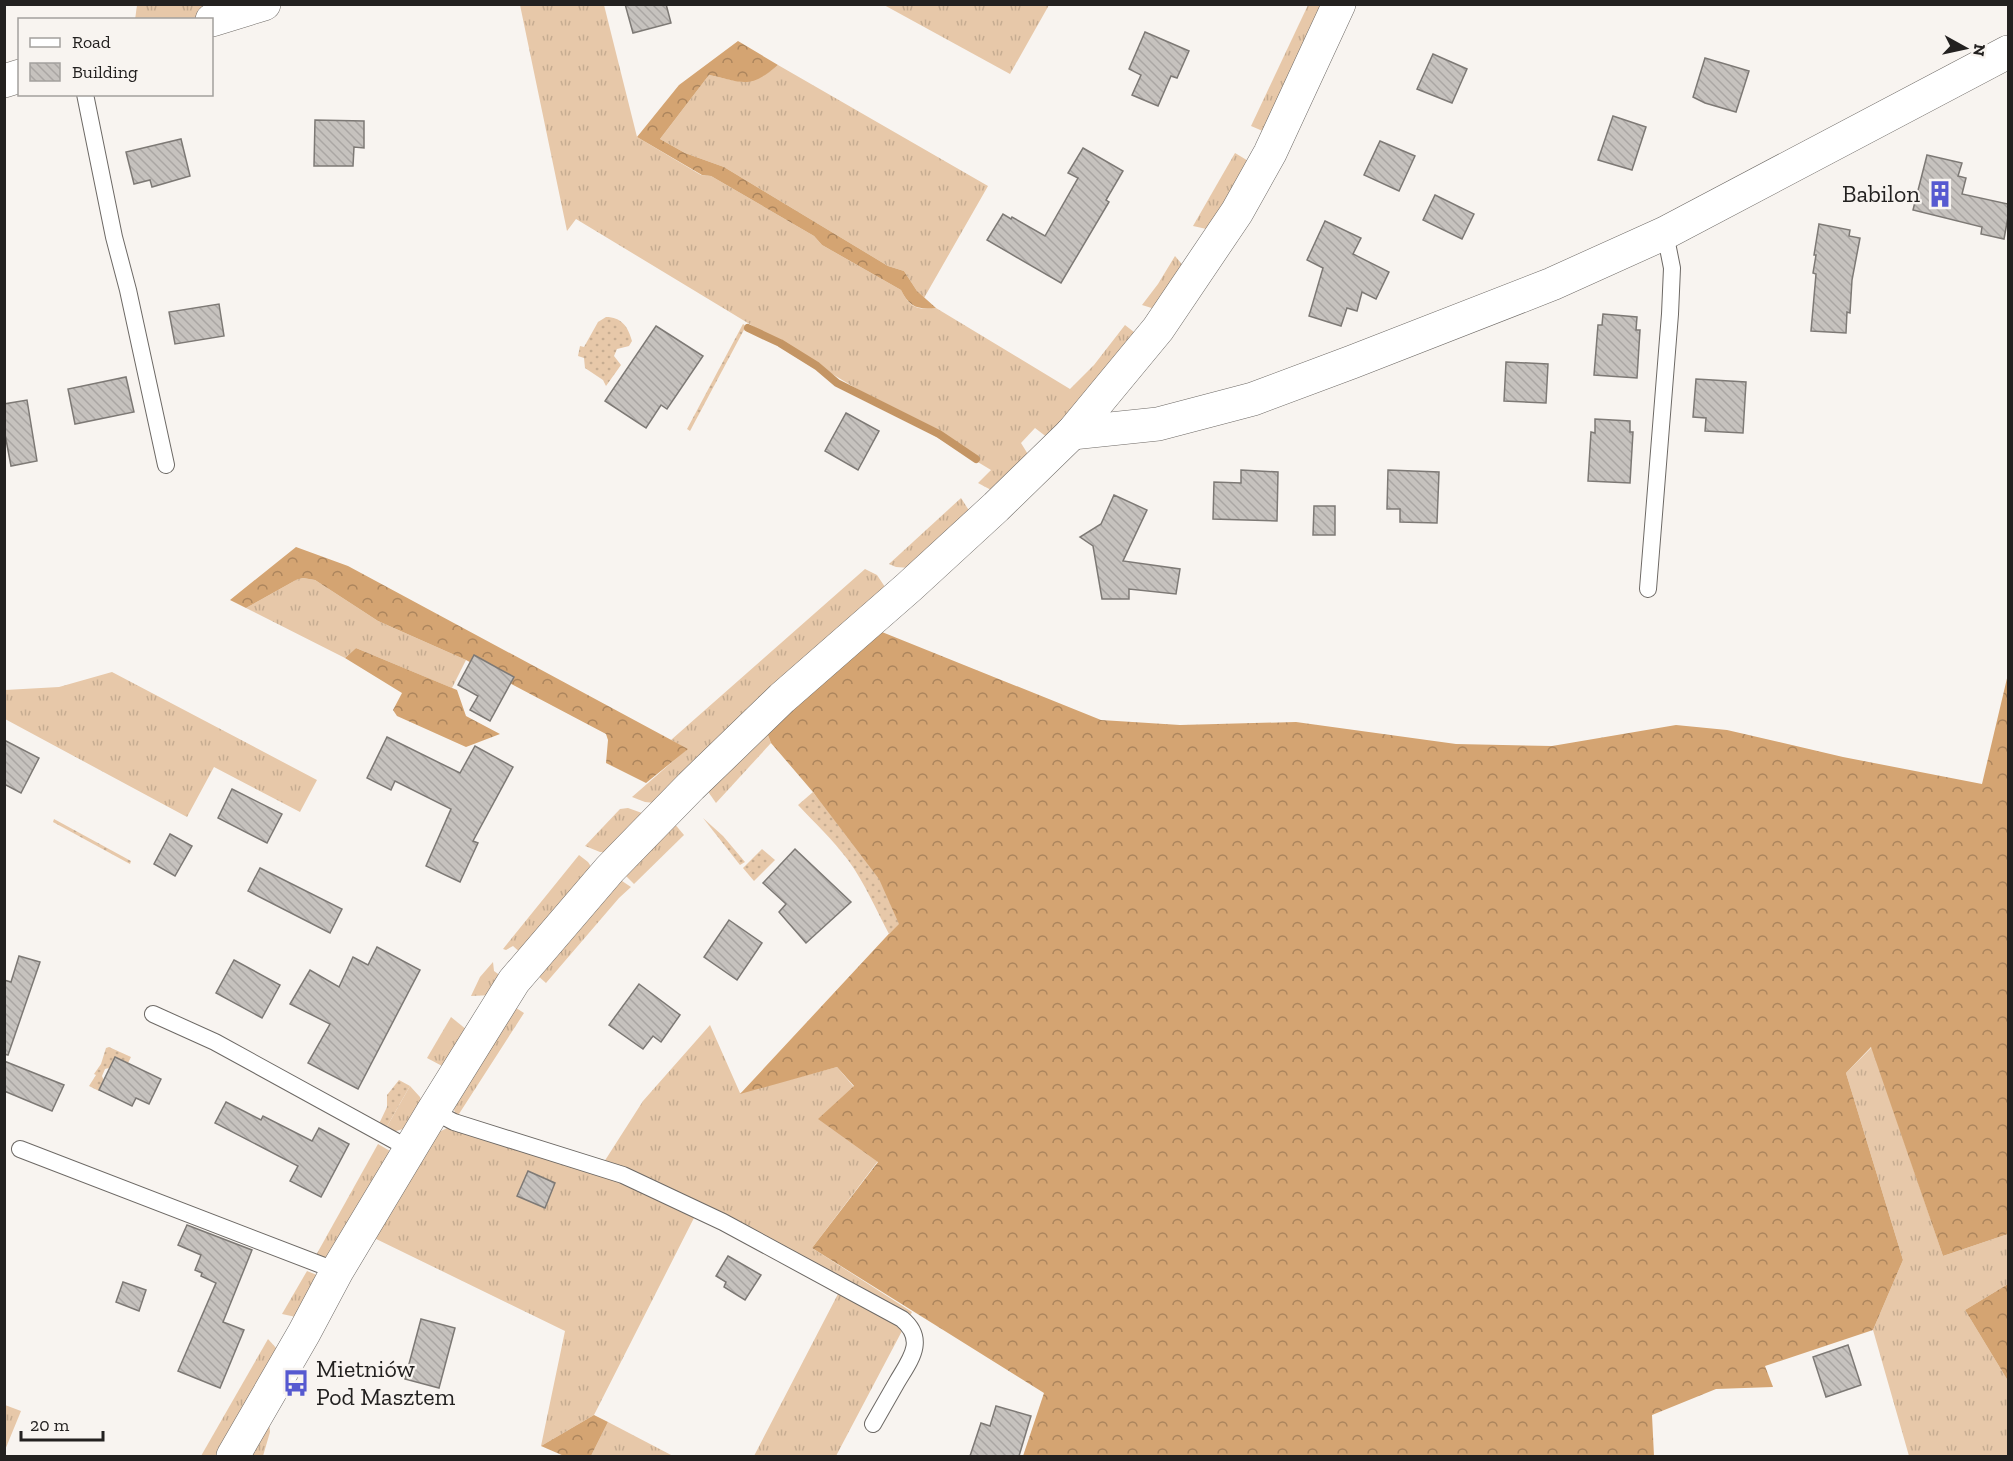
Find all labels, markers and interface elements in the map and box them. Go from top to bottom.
legend [18,18,213,96]
north arrow [1935,18,1995,78]
text: Road [72,31,111,53]
text: N [1969,43,1990,57]
text: Building [72,61,138,83]
place label: Babilon [1842,179,1920,208]
building icon: Babilon [1925,179,1955,209]
place label: Mietniów Pod Masztem [316,1354,456,1411]
bus stop icon: Mietniów Pod Masztem [281,1368,311,1398]
scale bar [21,1404,104,1442]
text: 20 m [30,1414,70,1436]

